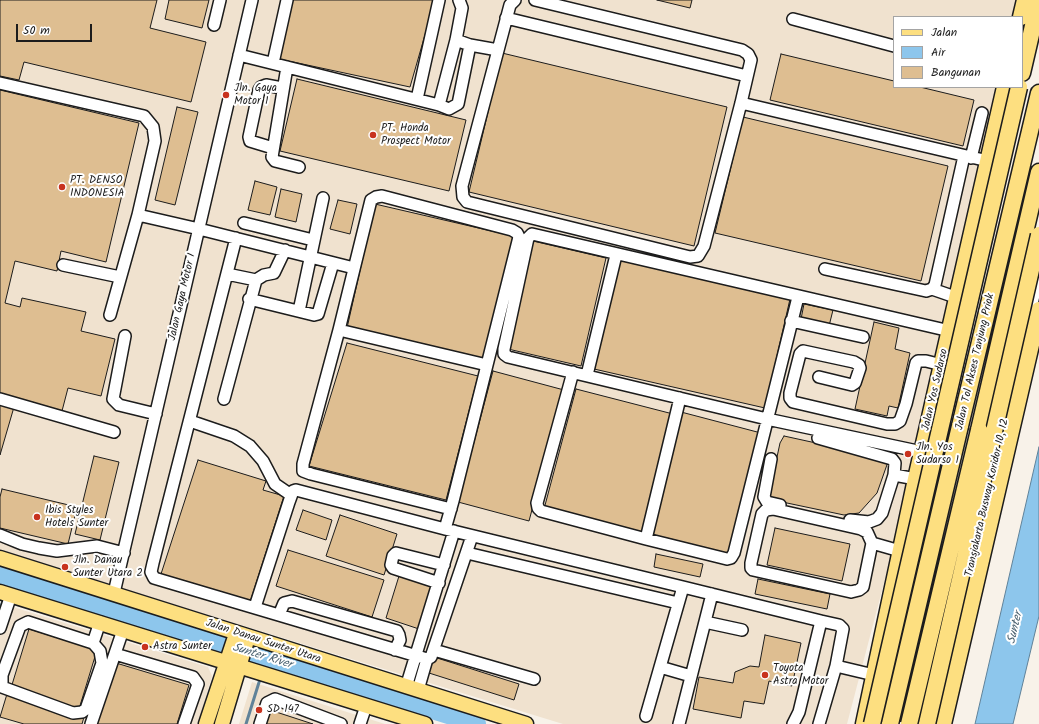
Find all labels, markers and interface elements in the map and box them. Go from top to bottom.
scale bar [18,16,94,42]
legend [893,16,1023,88]
text: 50 m [23,21,50,40]
text: Jalan [931,23,957,42]
text: Air [931,43,945,62]
text: Bangunan [931,63,981,82]
place label: Jln. Gaya Motor 1 [234,82,277,108]
marker: Jln. Gaya Motor 1 [221,90,231,100]
place label: PT. Honda Prospect Motor [381,122,451,148]
marker: PT. Honda Prospect Motor [368,130,378,140]
place label: PT. DENSO INDONESIA [70,174,125,200]
marker: PT. DENSO INDONESIA [57,182,67,192]
street label: Jalan Gaya Motor I [167,252,199,342]
street label: Jalan Tol Akses Tanjung Priok [954,292,998,432]
street label: Jalan Yos Sudarso [920,348,952,432]
street label: Transjakarta Busway Koridor 10, 12 [963,418,1013,578]
place label: Jln. Yos Sudarso 1 [916,441,959,467]
marker: Jln. Yos Sudarso 1 [903,449,913,459]
place label: Ibis Styles Hotels Sunter [45,504,108,530]
marker: Ibis Styles Hotels Sunter [32,512,42,522]
place label: Jln. Danau Sunter Utara 2 [73,554,143,580]
marker: Jln. Danau Sunter Utara 2 [60,562,70,572]
water label: Sunter [1005,611,1027,645]
street label: Jalan Danau Sunter Utara [204,617,322,667]
place label: Astra Sunter [153,640,212,654]
water label: Sunter River [230,641,294,673]
marker: Astra Sunter [140,642,150,652]
place label: Toyota Astra Motor [773,662,828,688]
marker: Toyota Astra Motor [760,670,770,680]
place label: SD 147 [267,703,299,717]
marker: SD 147 [254,705,264,715]

